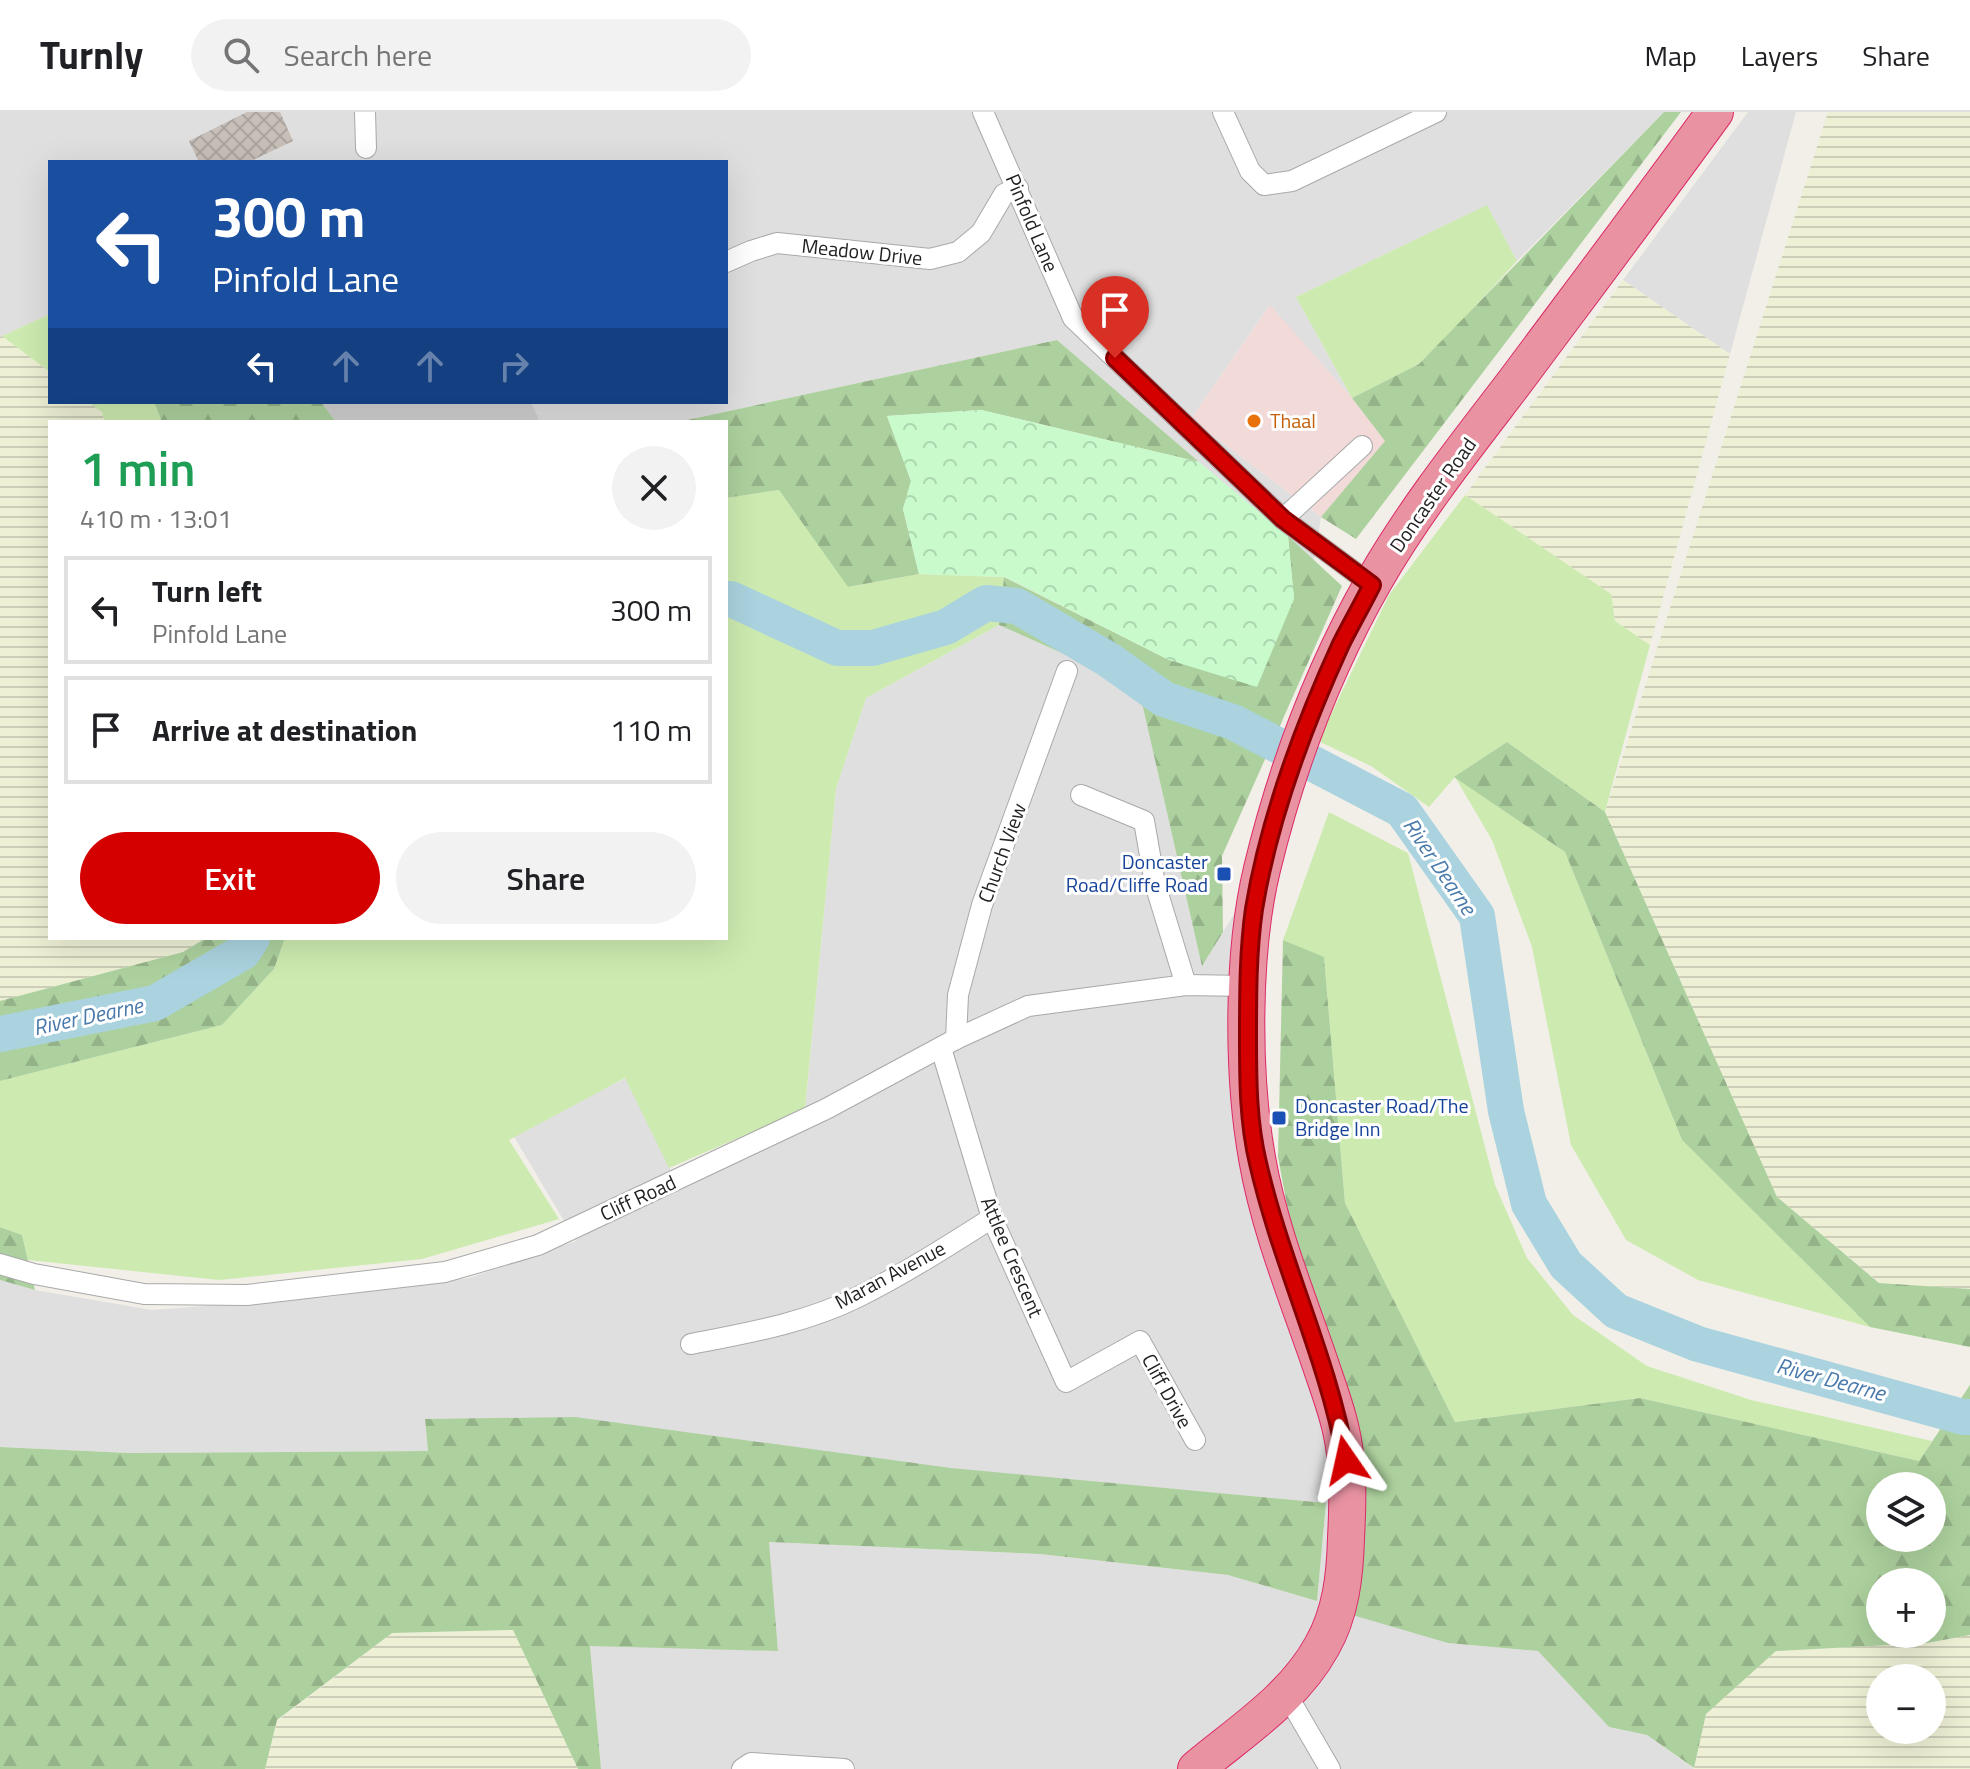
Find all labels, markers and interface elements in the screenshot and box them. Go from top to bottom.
search box [191,19,751,91]
text: Turnly [40,26,143,84]
text: Search here [283,32,432,78]
icon: search [219,33,263,77]
text: Map [1644,34,1697,77]
text: Layers [1741,34,1818,77]
text: Share [1862,34,1930,77]
street label: Pinfold Lane [998,169,1067,277]
text: 300 m [212,174,365,259]
icon: left [80,192,184,296]
street label: Meadow Drive [800,230,924,273]
text: Pinfold Lane [212,251,399,306]
pin [1081,276,1149,358]
icon: arrive [1093,288,1137,332]
icon: left [240,344,284,388]
icon: ahead [324,344,368,388]
icon: ahead [408,344,452,388]
icon: right [492,344,536,388]
place label: Thaal [1270,405,1316,436]
marker: Thaal [1245,412,1263,430]
street label: Doncaster Road [1381,431,1484,558]
text: 1 min [80,432,195,505]
button: close [612,446,696,530]
text: 410 m · 13:01 [80,499,232,538]
text: Turn left [152,568,262,614]
text: 300 m [610,587,692,633]
icon: left [84,588,128,632]
text: Pinfold Lane [152,614,287,653]
text: Arrive at destination [152,707,417,753]
text: 110 m [610,707,692,753]
icon: arrive [84,708,128,752]
street label: Church View [969,799,1034,907]
water label: River Dearne [1395,810,1486,923]
button: Exit [80,832,380,924]
button: Share [396,832,696,924]
place label: Doncaster Road/Cliffe Road [1066,846,1208,900]
marker: Doncaster Road/Cliffe Road [1215,865,1233,883]
water label: River Dearne [30,987,148,1044]
place label: Doncaster Road/The Bridge Inn [1295,1090,1469,1144]
marker: Doncaster Road/The Bridge Inn [1270,1109,1288,1127]
street label: Cliff Road [595,1166,681,1229]
street label: Attlee Crescent [973,1192,1052,1322]
street label: Maran Avenue [829,1232,951,1317]
street label: Cliff Drive [1134,1348,1201,1434]
water label: River Dearne [1773,1348,1891,1410]
position arrow [1304,1418,1388,1502]
map controls [1866,1472,1946,1744]
button: layers [1866,1472,1946,1552]
button: + [1866,1568,1946,1648]
button: − [1866,1664,1946,1744]

